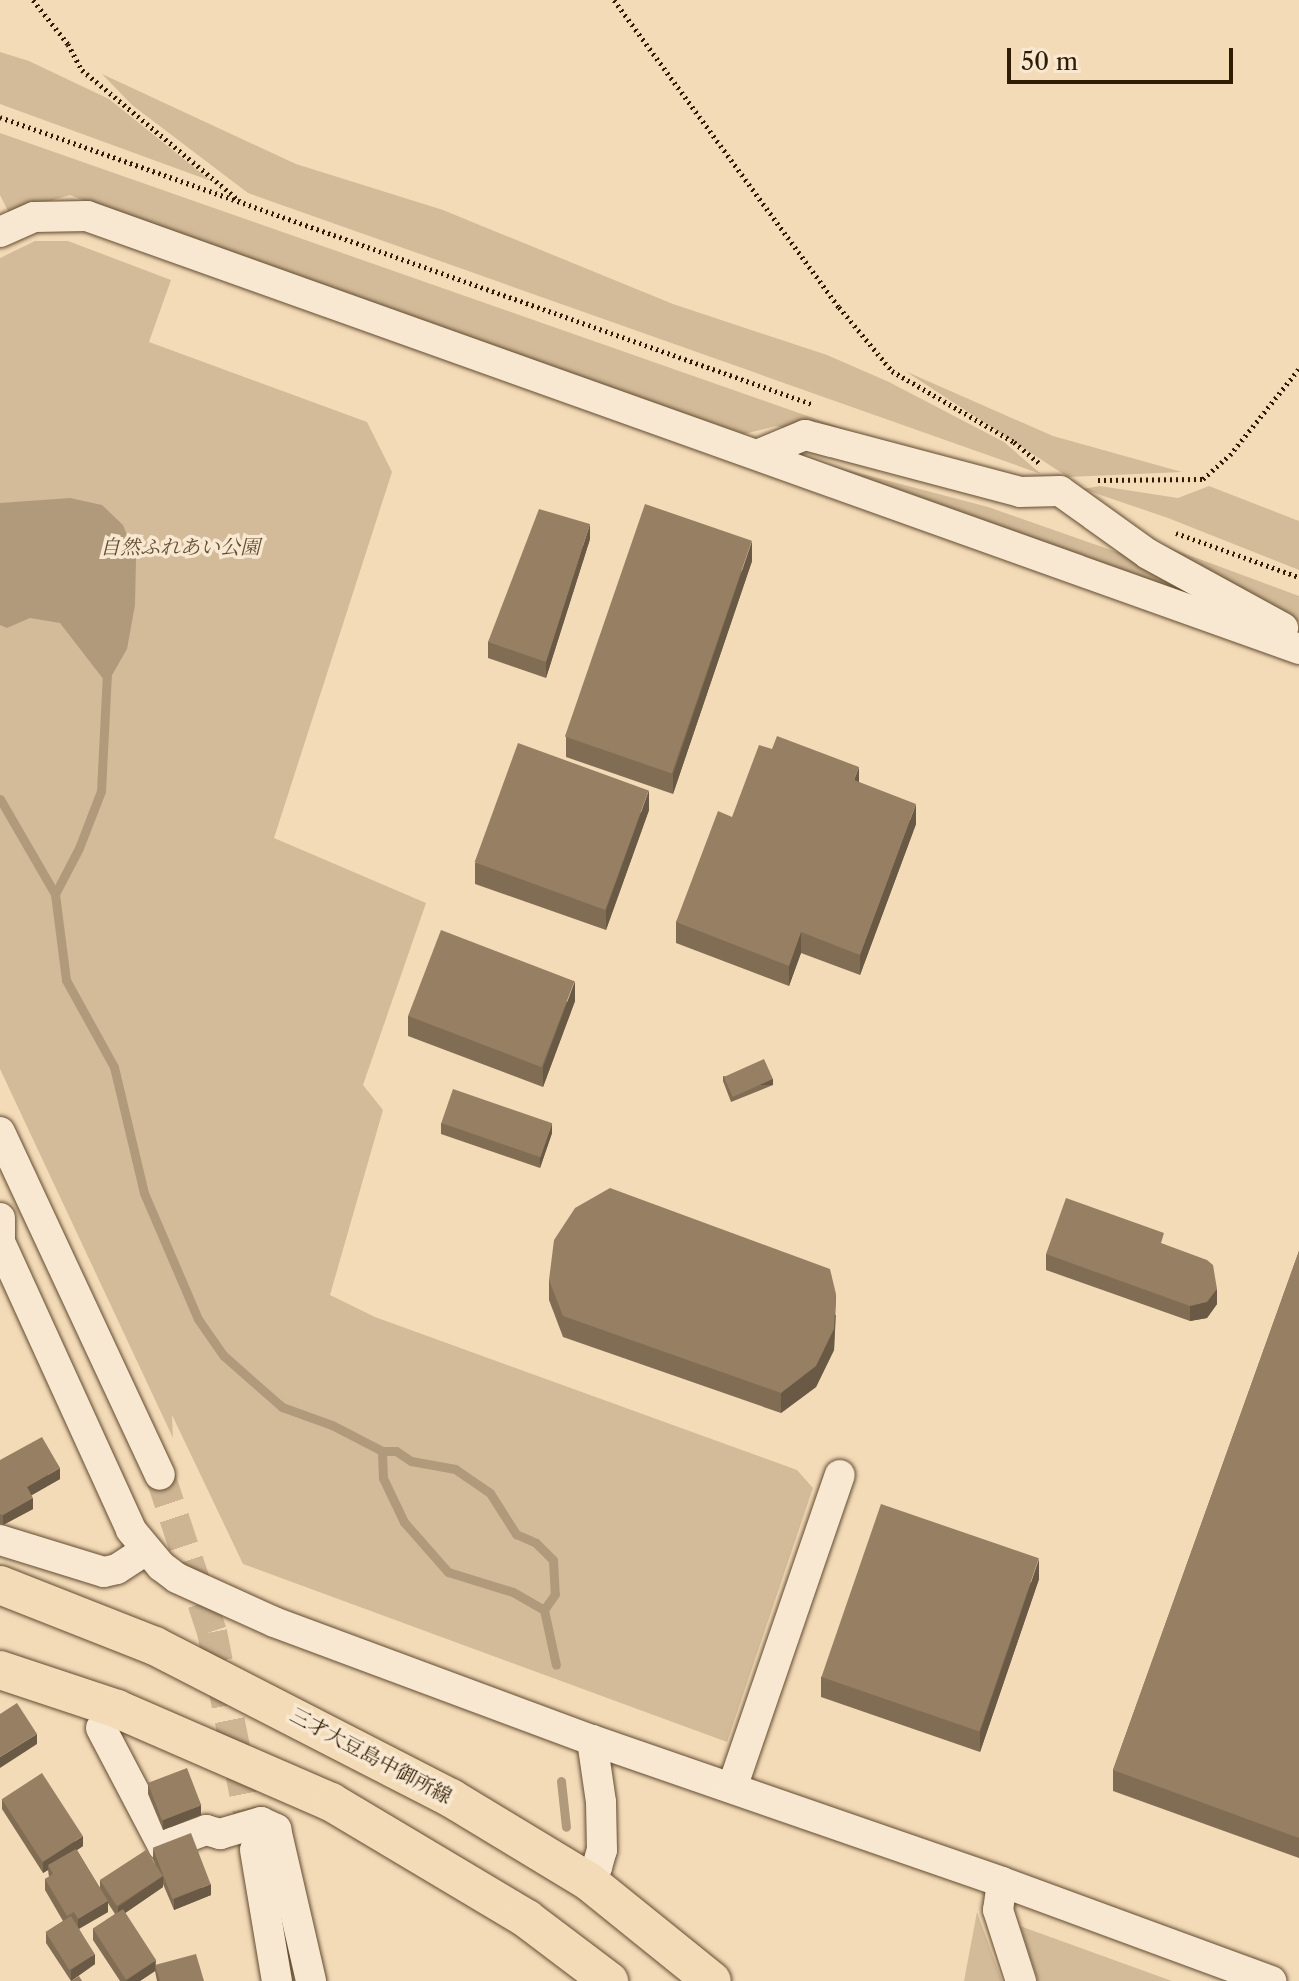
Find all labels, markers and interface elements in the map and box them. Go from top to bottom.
scale bar [1011,32,1237,82]
text: 50 m [1021,47,1078,76]
park label: 自然ふれあい公園 [100,535,260,559]
street label: 三才大豆島中御所線 [286,1703,456,1809]

